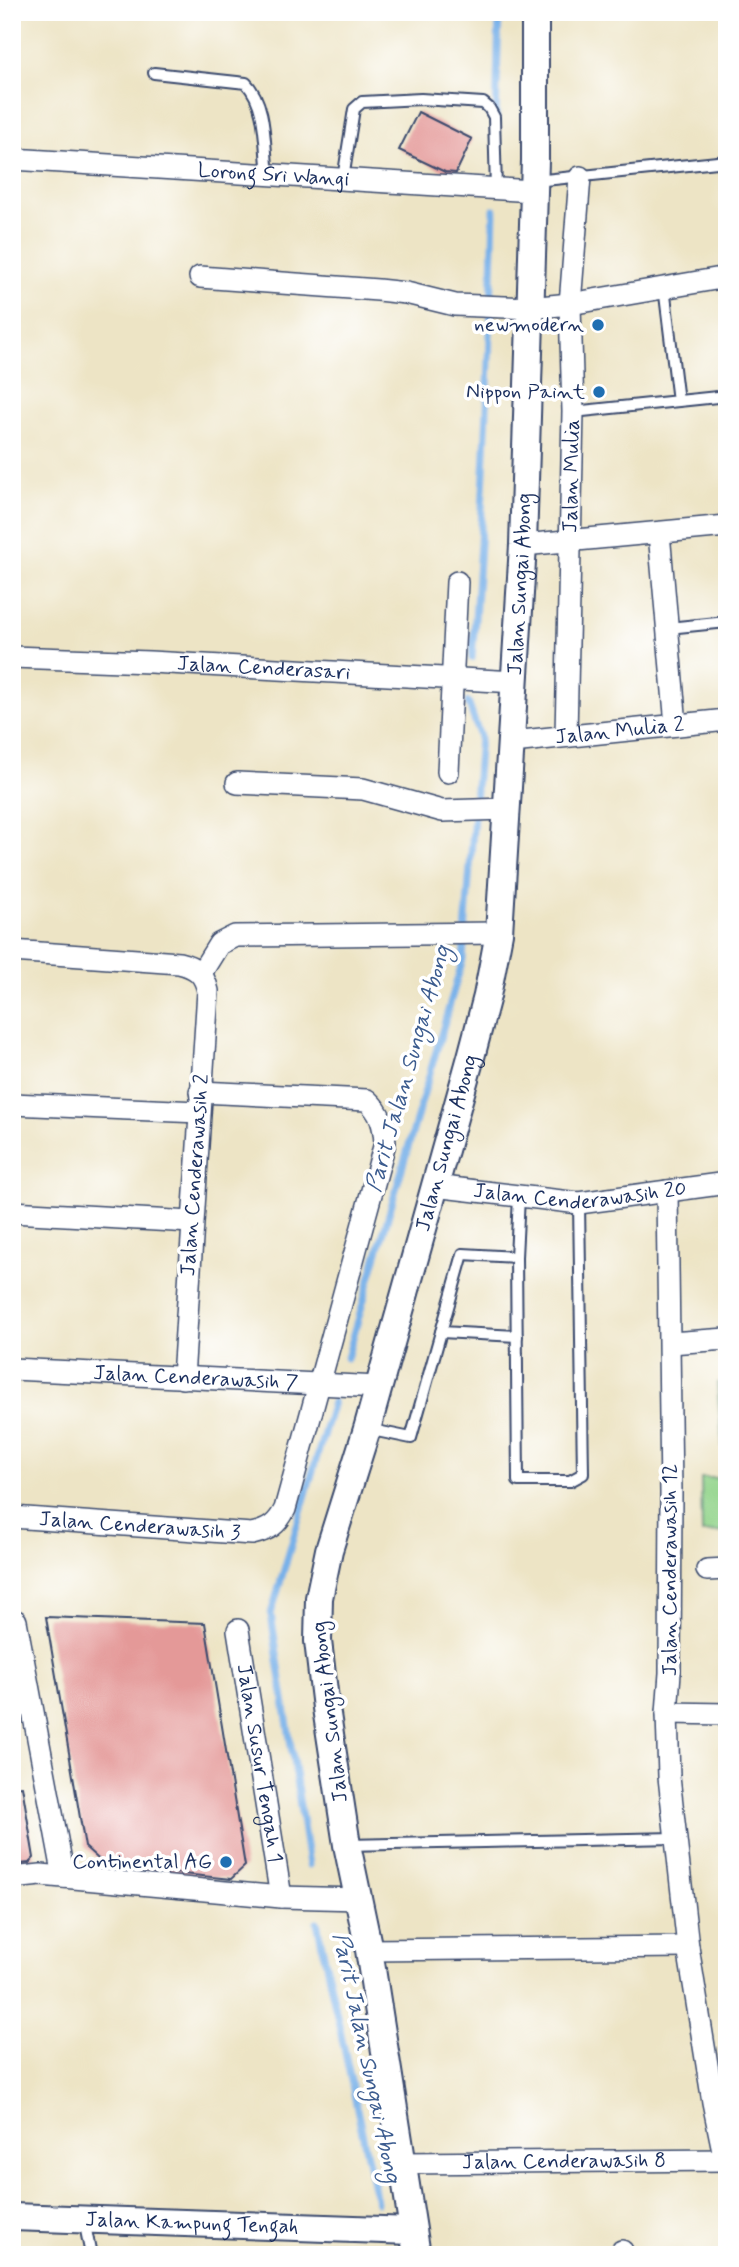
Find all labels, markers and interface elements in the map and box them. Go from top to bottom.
street label: Lorong Sri Wangi [197,156,350,194]
place label: newmodern [474,311,585,339]
marker: newmodern [590,317,606,333]
place label: Nippon Paint [466,378,586,406]
marker: Nippon Paint [591,384,607,400]
street label: Jalan Mulia [556,419,587,533]
street label: Jalan Sungai Abong [501,493,540,676]
street label: Jalan Cenderasari [176,650,351,687]
street label: Jalan Mulia 2 [554,710,685,752]
water label: Parit Jalan Sungai Abong [361,943,457,1195]
street label: Jalan Sungai Abong [410,1053,484,1233]
street label: Jalan Cenderawasih 2 [174,1073,216,1277]
street label: Jalan Cenderawasih 20 [472,1175,688,1217]
street label: Jalan Cenderawasih 7 [93,1359,299,1397]
street label: Jalan Cenderawasih 12 [656,1464,684,1676]
street label: Jalan Cenderawasih 3 [38,1505,242,1547]
street label: Jalan Sungai Abong [305,1620,356,1804]
street label: Jalan Susur Tengah 1 [230,1662,289,1865]
place label: Continental AG [72,1848,212,1876]
marker: Continental AG [218,1854,234,1870]
water label: Parit Jalan Sungai Abong [323,1930,407,2187]
street label: Jalan Cenderawasih 8 [462,2147,666,2176]
street label: Jalan Kampung Tengah [85,2206,299,2242]

